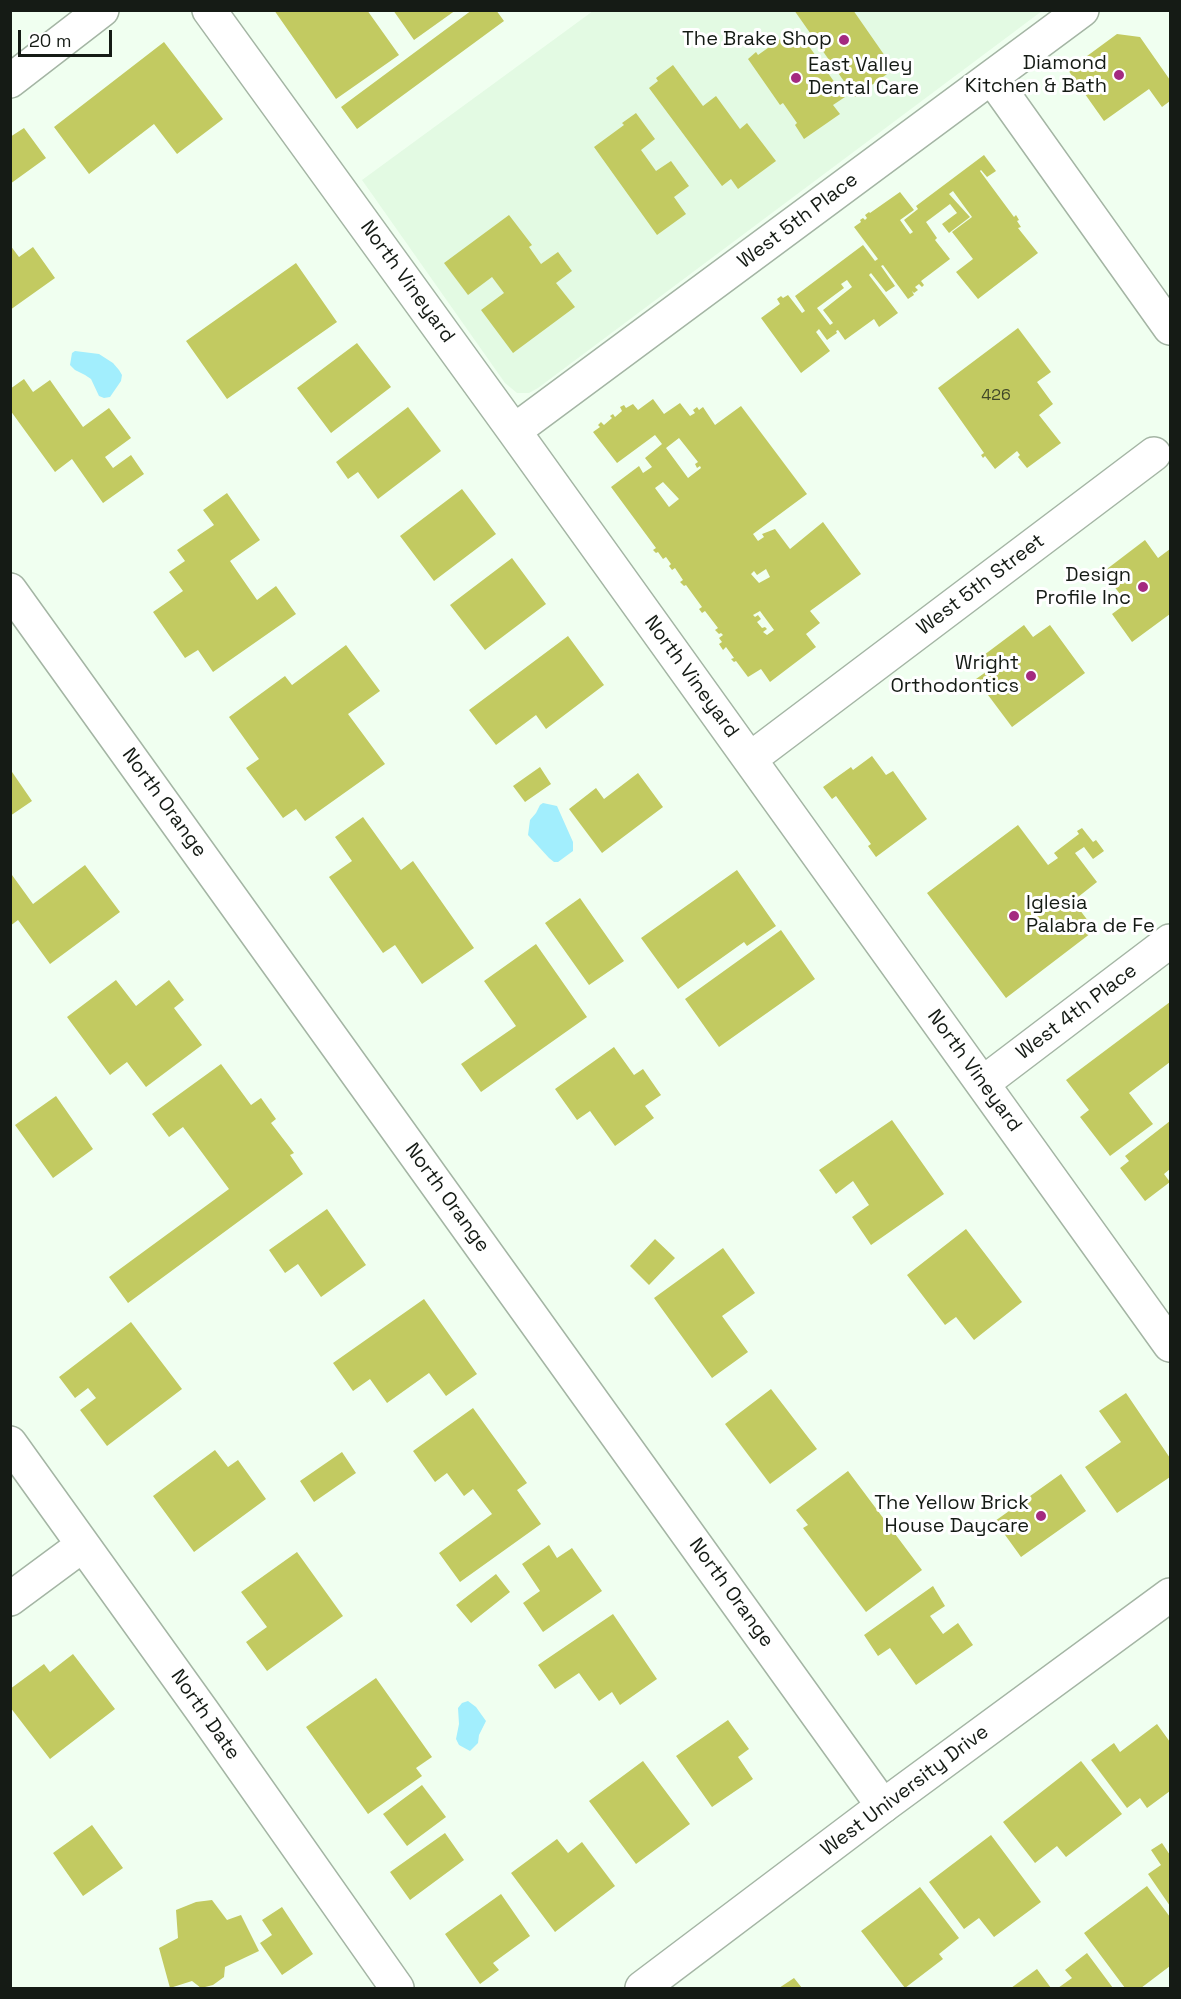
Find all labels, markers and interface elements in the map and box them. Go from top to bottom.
scale bar [21,18,116,56]
place label: The Brake Shop [682,28,832,52]
text: 20 m [29,29,72,52]
marker: The Brake Shop [837,33,851,47]
place label: Diamond Kitchen & Bath [965,52,1107,99]
place label: East Valley Dental Care [808,54,919,101]
marker: Diamond Kitchen & Bath [1112,68,1126,82]
marker: East Valley Dental Care [789,71,803,85]
street label: West 5th Place [733,168,863,274]
street label: North Vineyard [355,216,459,348]
house number: 426 [981,386,1011,406]
street label: West 5th Street [913,529,1049,641]
place label: Design Profile Inc [1036,564,1131,611]
marker: Design Profile Inc [1136,580,1150,594]
street label: North Vineyard [639,611,743,743]
place label: Wright Orthodontics [890,652,1019,699]
marker: Wright Orthodontics [1024,669,1038,683]
street label: North Orange [116,744,212,862]
place label: Iglesia Palabra de Fe [1026,892,1155,939]
marker: Iglesia Palabra de Fe [1007,909,1021,923]
street label: West 4th Place [1012,959,1142,1065]
street label: North Vineyard [922,1005,1026,1137]
street label: North Orange [399,1139,495,1257]
place label: The Yellow Brick House Daycare [874,1492,1029,1539]
marker: The Yellow Brick House Daycare [1034,1509,1048,1523]
street label: North Orange [683,1534,779,1652]
street label: North Date [165,1665,245,1765]
street label: West University Drive [816,1720,994,1862]

